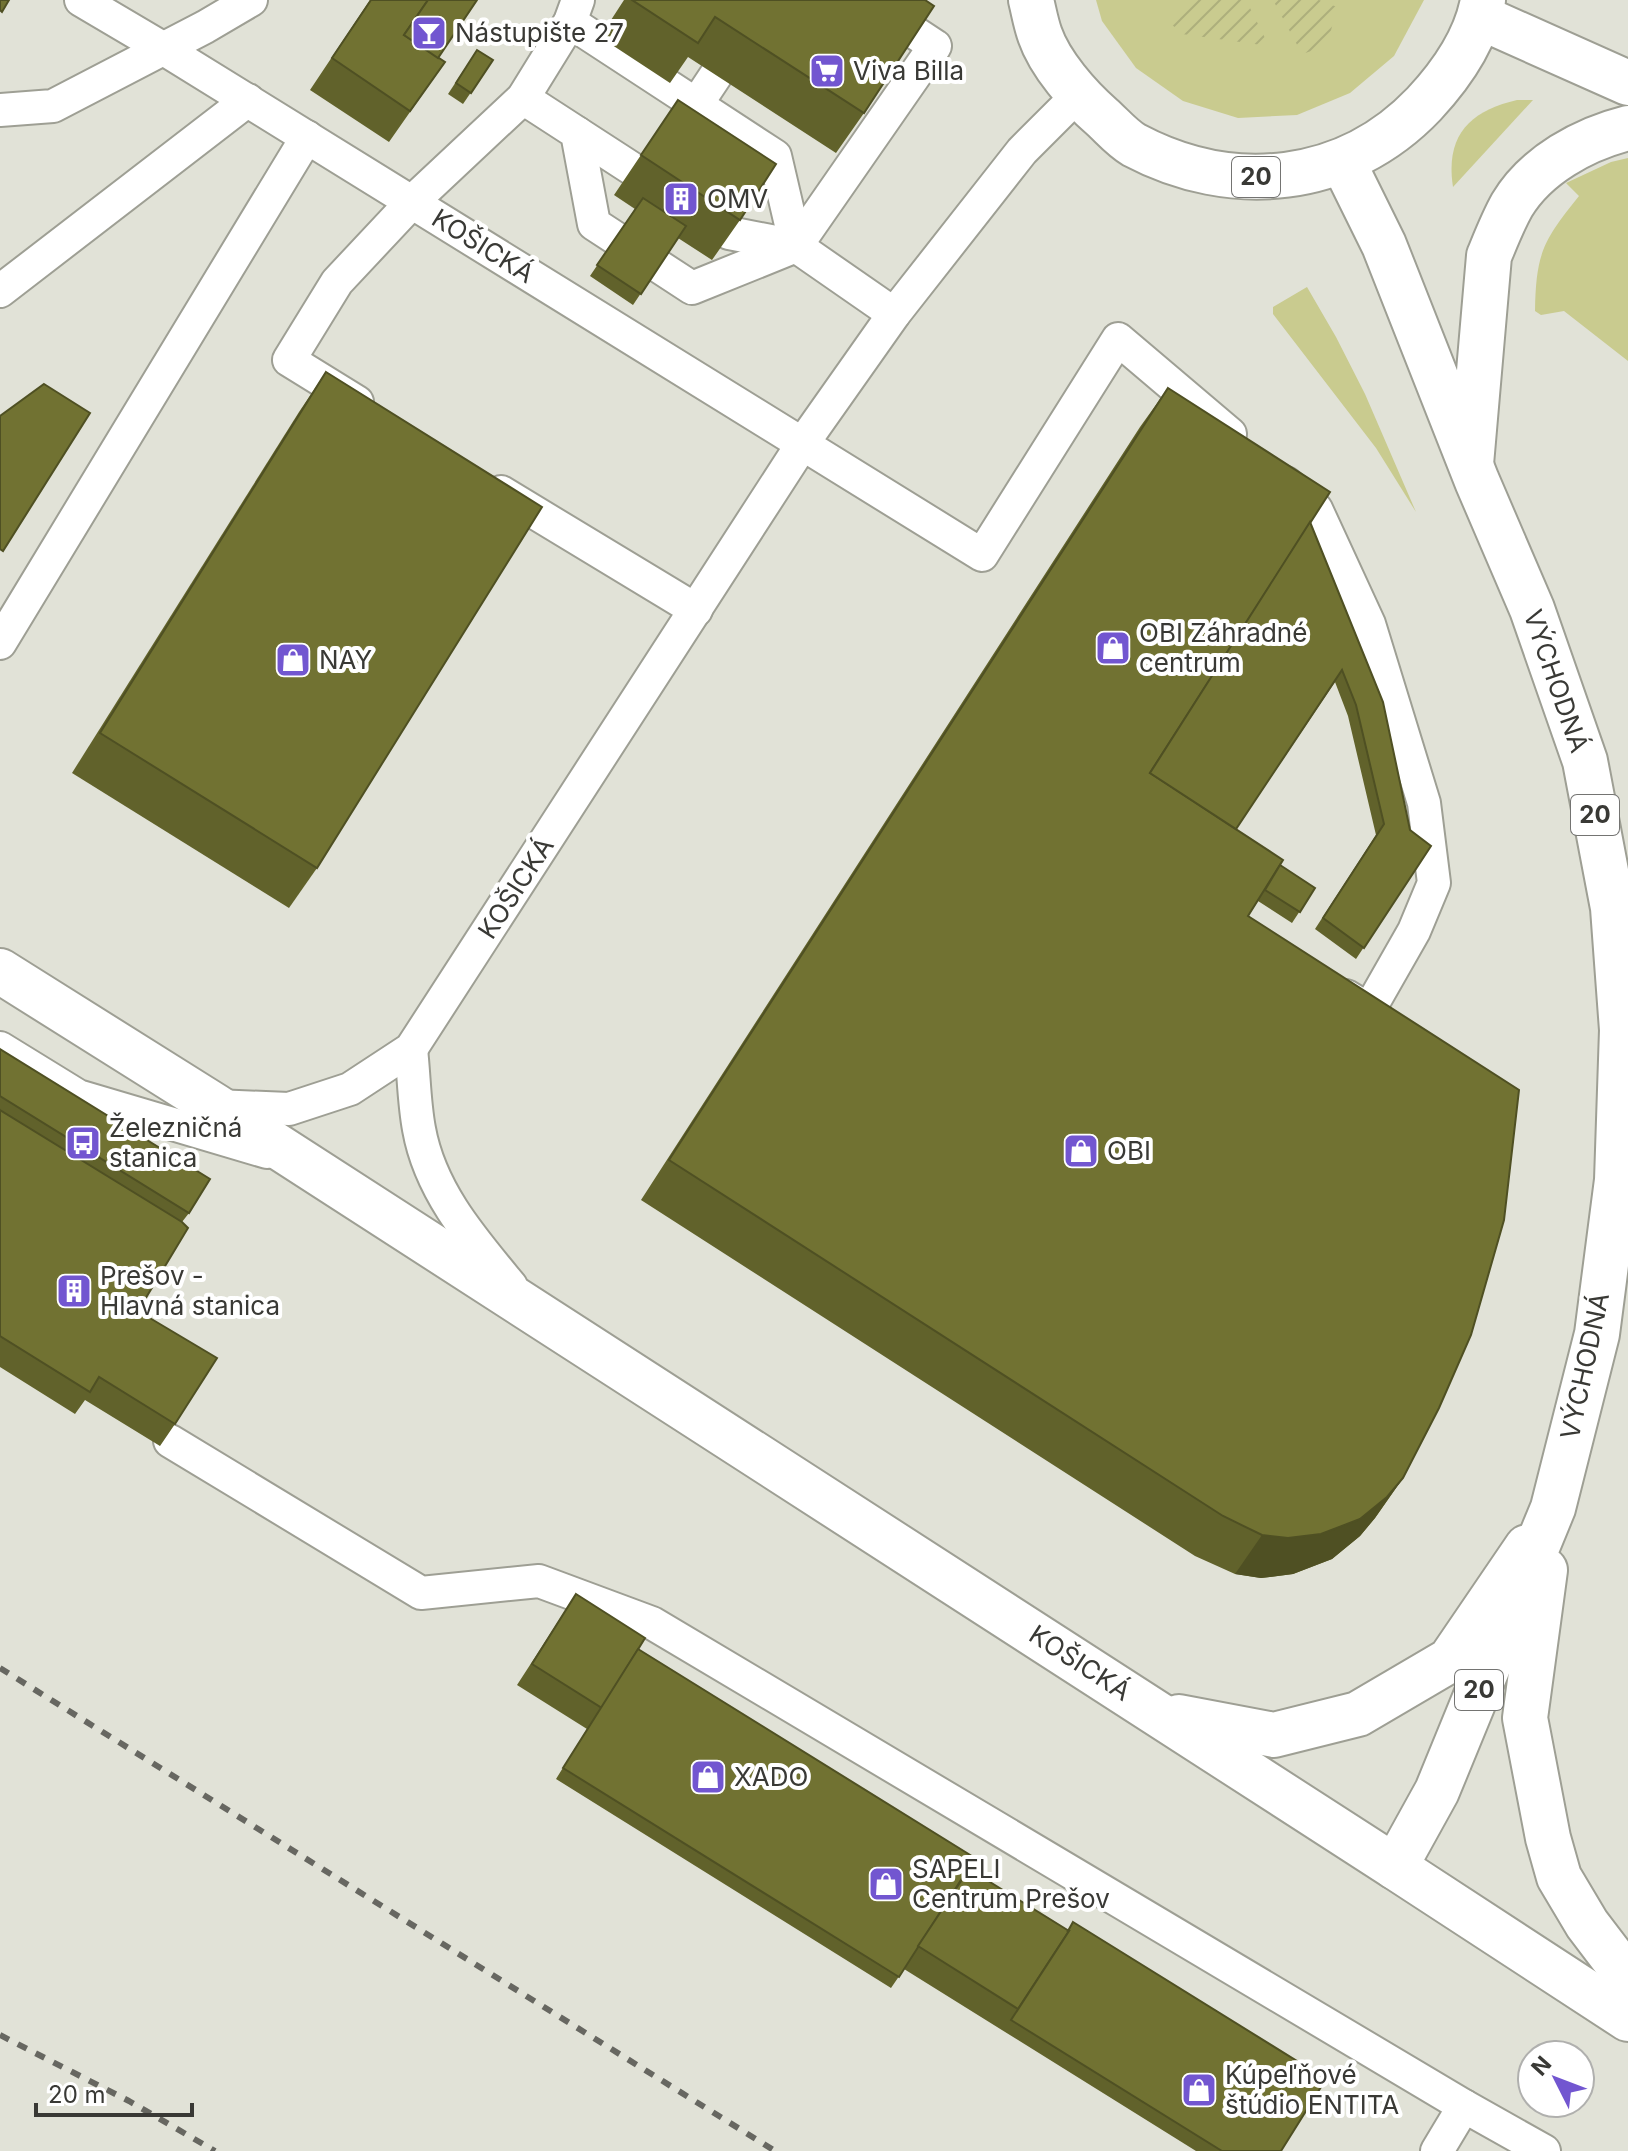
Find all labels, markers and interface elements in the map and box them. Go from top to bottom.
bar icon: Nástupište 27 [410,14,448,52]
place label: Nástupište 27 [455,17,624,48]
supermarket icon: Viva Billa [808,52,846,90]
place label: Viva Billa [853,55,964,86]
road number: 20 [1232,157,1280,197]
building icon: OMV [662,180,700,218]
place label: OMV [707,183,768,214]
street label: KOŠICKÁ [426,202,540,289]
street label: VÝCHODNÁ [1518,605,1595,756]
place label: OBI Záhradné centrum [1139,617,1307,678]
shop icon: OBI Záhradné centrum [1094,629,1132,667]
shop icon: NAY [274,641,312,679]
place label: NAY [319,644,372,675]
road number: 20 [1571,795,1619,835]
street label: KOŠICKÁ [471,831,560,944]
place label: Železničná stanica [109,1112,242,1173]
bus stop icon: Železničná stanica [64,1124,102,1162]
shop icon: OBI [1062,1132,1100,1170]
place label: OBI [1107,1135,1151,1166]
place label: Prešov - Hlavná stanica [100,1260,280,1321]
building icon: Prešov - Hlavná stanica [55,1272,93,1310]
street label: VÝCHODNÁ [1554,1290,1615,1442]
street label: KOŠICKÁ [1024,1618,1137,1707]
road number: 20 [1455,1670,1503,1710]
shop icon: XADO [689,1758,727,1796]
place label: XADO [734,1761,808,1792]
place label: SAPELI Centrum Prešov [912,1853,1110,1914]
shop icon: SAPELI Centrum Prešov [867,1865,905,1903]
north arrow [1516,2039,1596,2119]
text: N [1526,2051,1556,2081]
place label: Kúpeľňové štúdio ENTITA [1225,2059,1399,2120]
scale bar [36,2067,192,2117]
shop icon: Kúpeľňové štúdio ENTITA [1180,2071,1218,2109]
text: 20 m [48,2080,106,2109]

